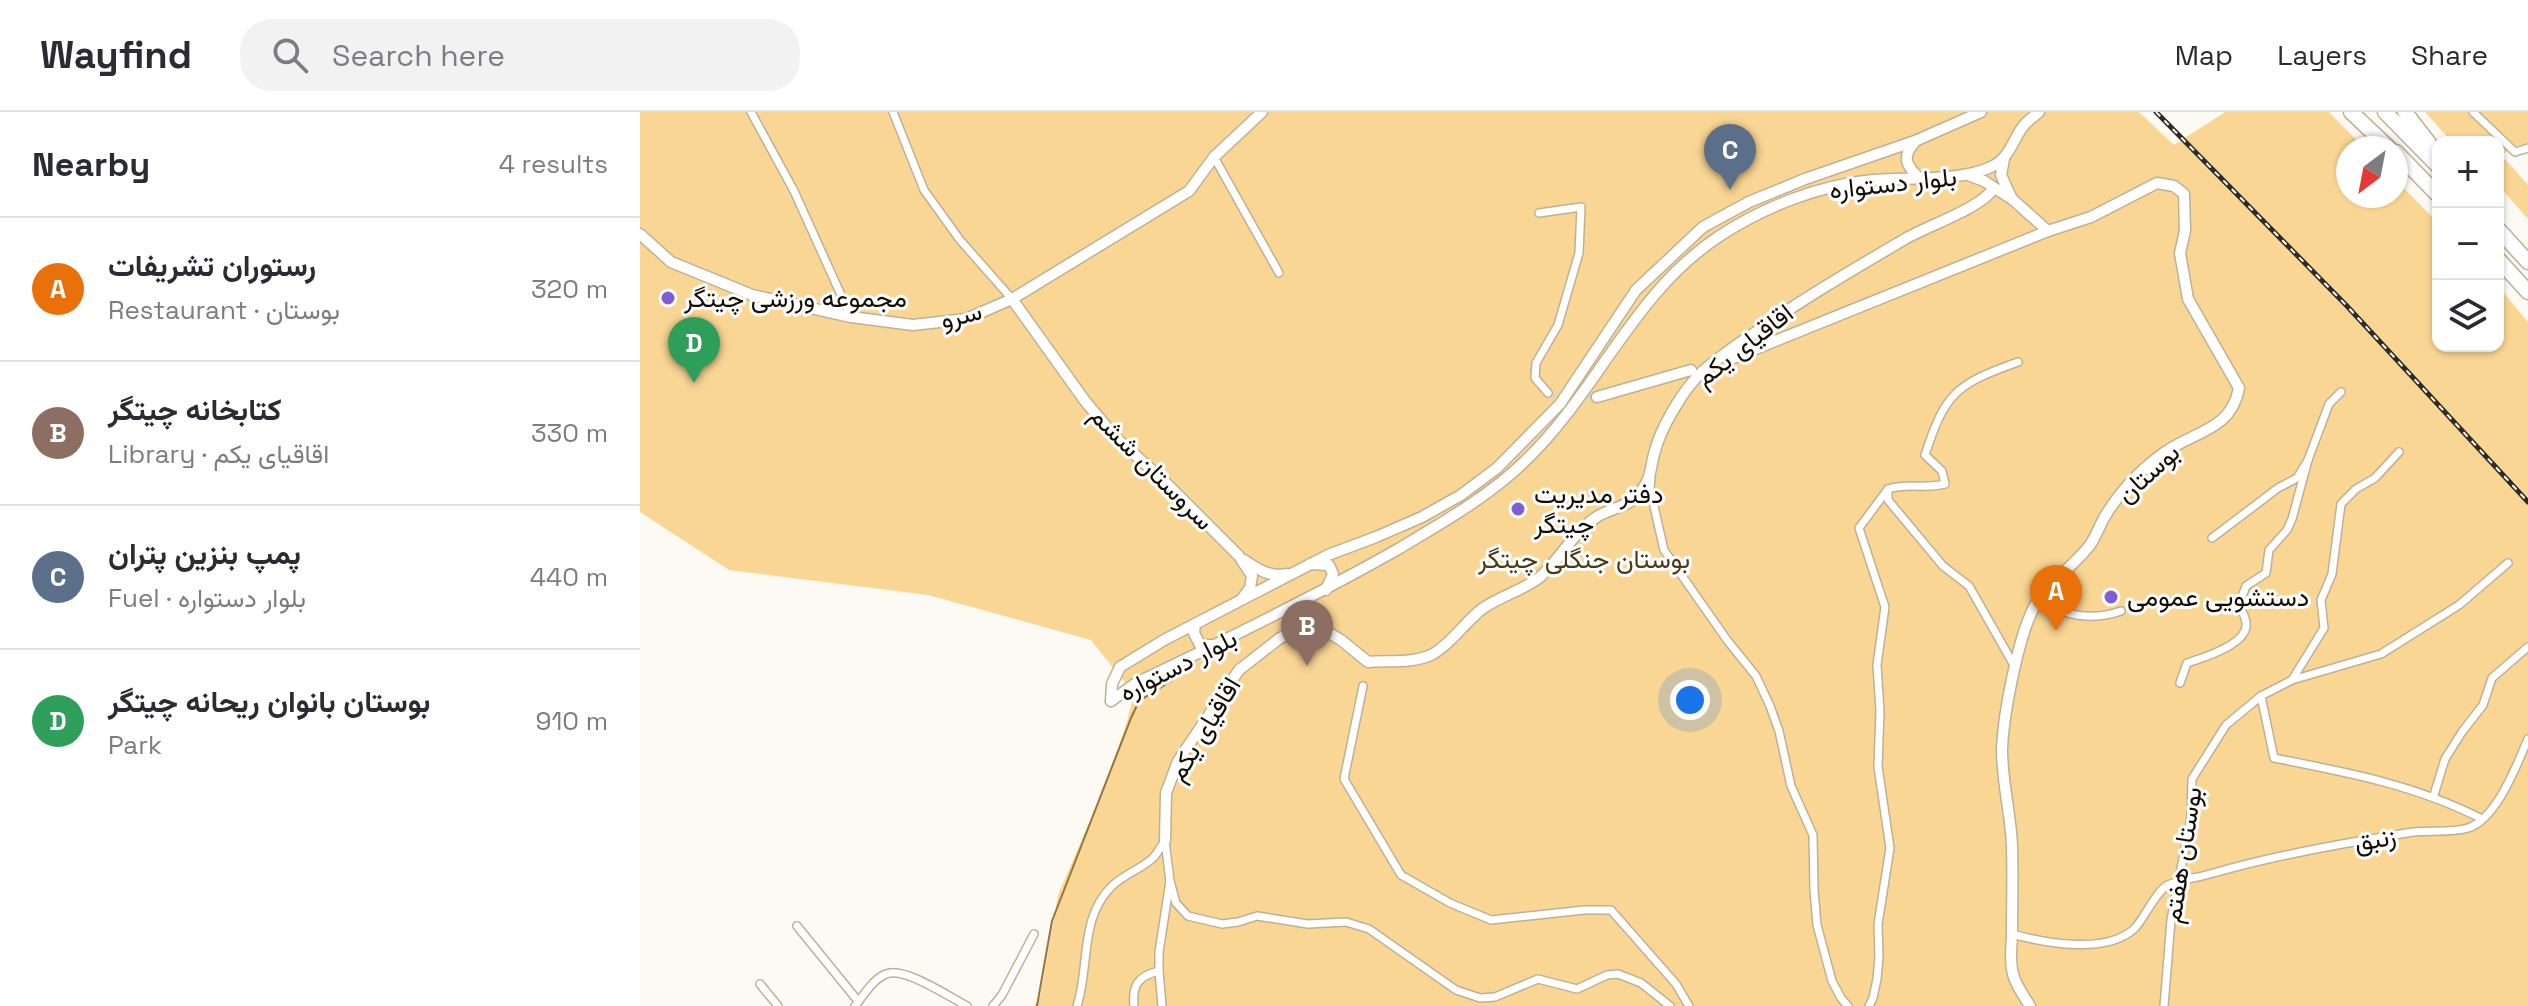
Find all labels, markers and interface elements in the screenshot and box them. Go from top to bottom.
search box [240,19,800,91]
text: Wayfind [40,31,192,79]
icon: search [268,33,312,77]
text: Search here [332,36,505,75]
text: Map [2175,37,2233,73]
text: Layers [2277,37,2367,73]
text: Share [2411,37,2488,73]
pin: C [1704,124,1756,190]
north arrow [2336,136,2408,208]
map controls [2432,136,2504,352]
button: + [2432,136,2504,208]
text: Nearby [32,143,150,186]
text: 4 results [499,147,608,181]
street label: بلوار دستواره [1828,159,1958,207]
button: − [2432,208,2504,280]
text: رستوران تشریفات [108,246,316,285]
text: A [50,272,66,306]
text: 320 m [531,272,608,306]
button: layers [2432,280,2504,352]
place label: مجموعه ورزشی چیتگر [683,281,907,316]
marker: مجموعه ورزشی چیتگر [659,289,677,307]
text: Restaurant · بوستان [108,293,340,327]
street label: سرو [937,293,985,337]
street label: اقاقیای یکم [1688,296,1800,394]
pin: D [668,317,720,383]
text: کتابخانه چیتگر [108,390,282,429]
street label: سروستان ششم [1083,399,1221,537]
text: B [49,416,67,450]
text: 330 m [531,416,608,450]
street label: بوستان [2109,436,2187,510]
text: Library · اقاقیای یکم [108,437,329,471]
place label: دفتر مدیریت چیتگر [1533,477,1663,542]
marker: دفتر مدیریت چیتگر [1509,500,1527,518]
text: پمپ بنزین پتران [108,534,301,573]
park label: بوستان جنگلی چیتگر [1477,542,1690,577]
text: C [50,560,66,594]
text: 440 m [530,560,608,594]
pin: A [2030,565,2082,631]
place label: دستشویی عمومی [2127,580,2309,614]
text: Fuel · بلوار دستواره [108,581,306,615]
marker: دستشویی عمومی [2102,588,2120,606]
pin: B [1281,600,1333,666]
street label: بلوار دستواره [1113,621,1243,709]
street label: اقاقیای یکم [1160,671,1248,787]
your location [1670,680,1710,720]
text: بوستان بانوان ریحانه چیتگر [108,682,431,721]
text: D [49,704,67,738]
text: 910 m [536,704,608,738]
text: Park [108,728,162,762]
street label: بوستان هفتم [2154,784,2210,926]
street label: زنبق [2351,819,2399,859]

